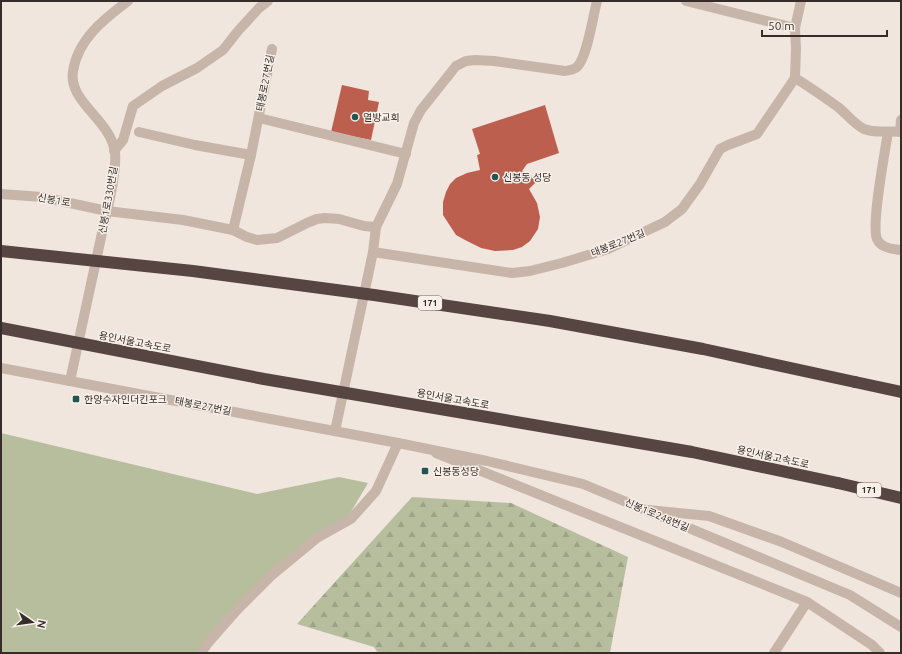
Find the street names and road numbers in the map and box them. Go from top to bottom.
street label: 태봉로27번길 [254,54,276,112]
street label: 신봉1로330번길 [97,165,119,235]
street label: 신봉1로 [37,192,71,208]
street label: 태봉로27번길 [589,227,647,259]
road number: 171 [418,296,442,310]
street label: 용인서울고속도로 [98,330,172,354]
street label: 용인서울고속도로 [416,387,490,411]
street label: 태봉로27번길 [174,395,232,417]
street label: 용인서울고속도로 [736,444,810,470]
road number: 171 [857,483,881,497]
street label: 신봉1로248번길 [623,497,691,533]

